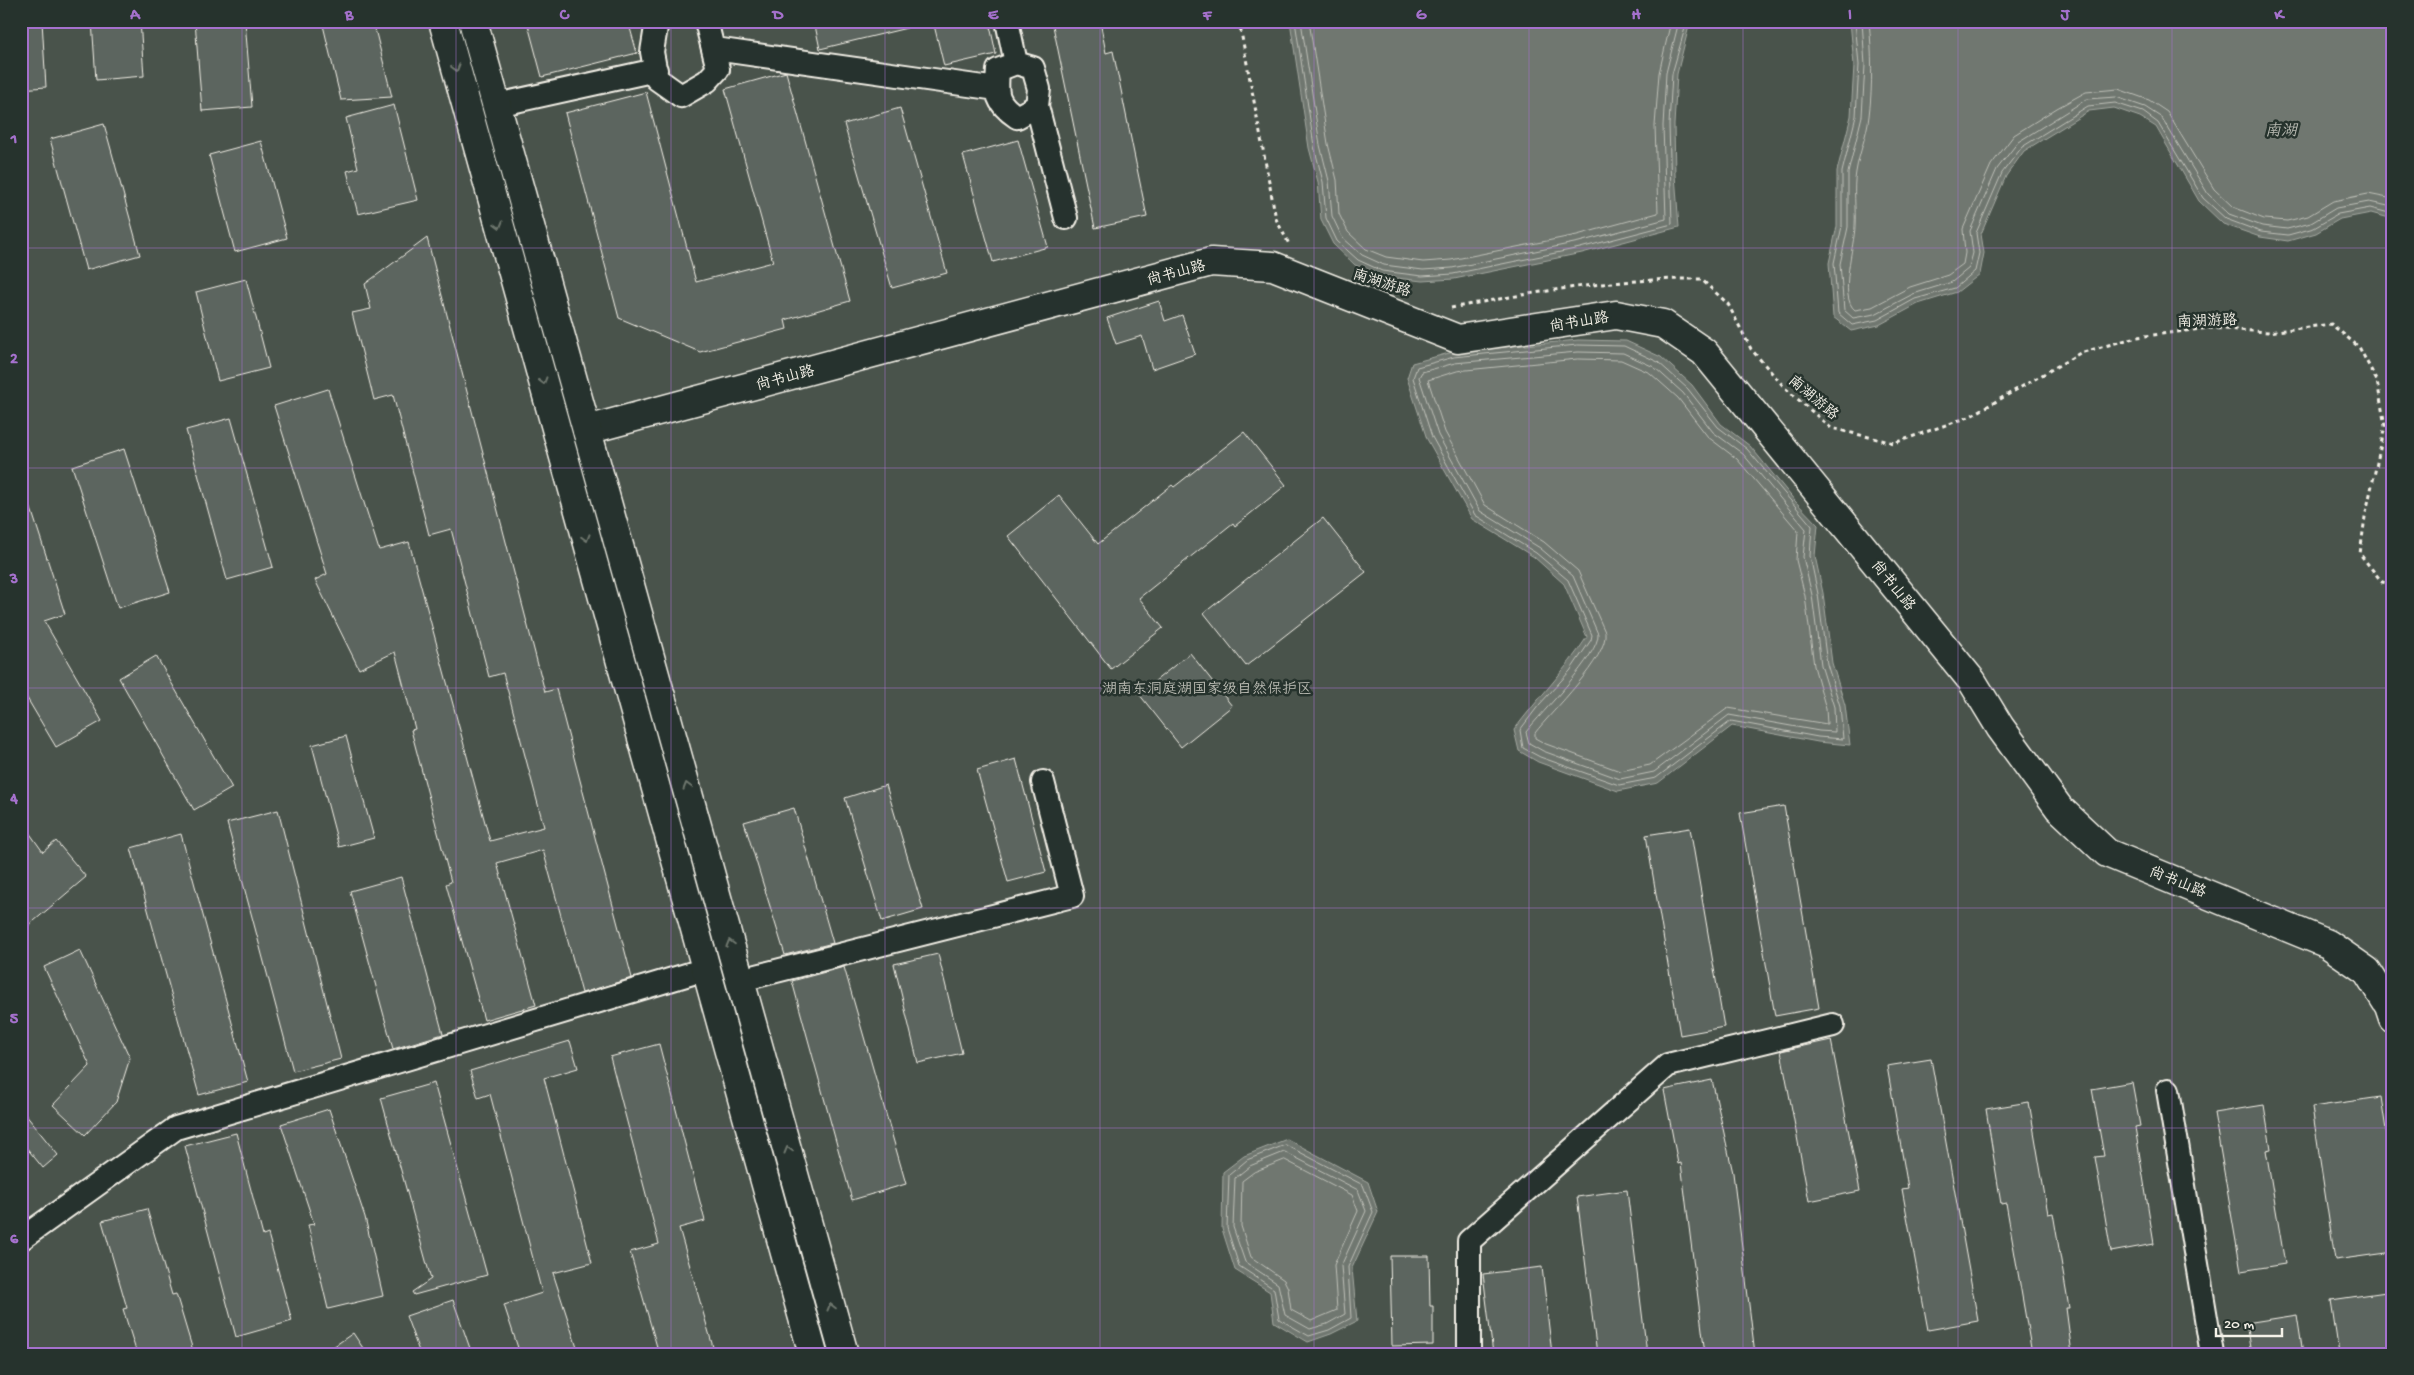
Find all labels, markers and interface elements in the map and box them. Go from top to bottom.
text: A [129,7,141,26]
text: B [344,7,354,26]
text: C [559,7,570,26]
text: D [771,7,784,26]
text: E [988,7,999,26]
text: F [1202,7,1213,26]
text: G [1416,7,1427,26]
text: H [1631,7,1641,26]
text: I [1848,7,1852,26]
text: J [2060,7,2071,26]
text: K [2274,7,2286,26]
one-way arrow [450,64,460,72]
water label: 南湖 [2265,121,2299,142]
text: 1 [10,131,17,150]
one-way arrow [494,220,504,228]
street label: 尚书山路 [1145,257,1208,290]
street label: 南湖游路 [1350,265,1413,302]
street label: 尚书山路 [1548,309,1610,337]
street label: 南湖游路 [2177,311,2237,332]
text: 2 [10,351,18,370]
street label: 尚书山路 [754,362,817,395]
street label: 南湖游路 [1784,372,1842,425]
one-way arrow [537,377,547,385]
one-way arrow [581,533,591,541]
street label: 尚书山路 [1867,557,1918,615]
text: 3 [9,571,18,590]
park label: 湖南东洞庭湖国家级自然保护区 [1102,680,1312,699]
one-way arrow [682,783,692,791]
text: 4 [9,791,18,810]
street label: 尚书山路 [2146,863,2208,902]
one-way arrow [726,939,736,947]
text: 5 [10,1011,19,1030]
one-way arrow [783,1147,793,1155]
text: 6 [10,1231,19,1250]
one-way arrow [826,1303,836,1311]
scale bar [2216,1305,2283,1337]
text: 20 m [2224,1316,2254,1334]

